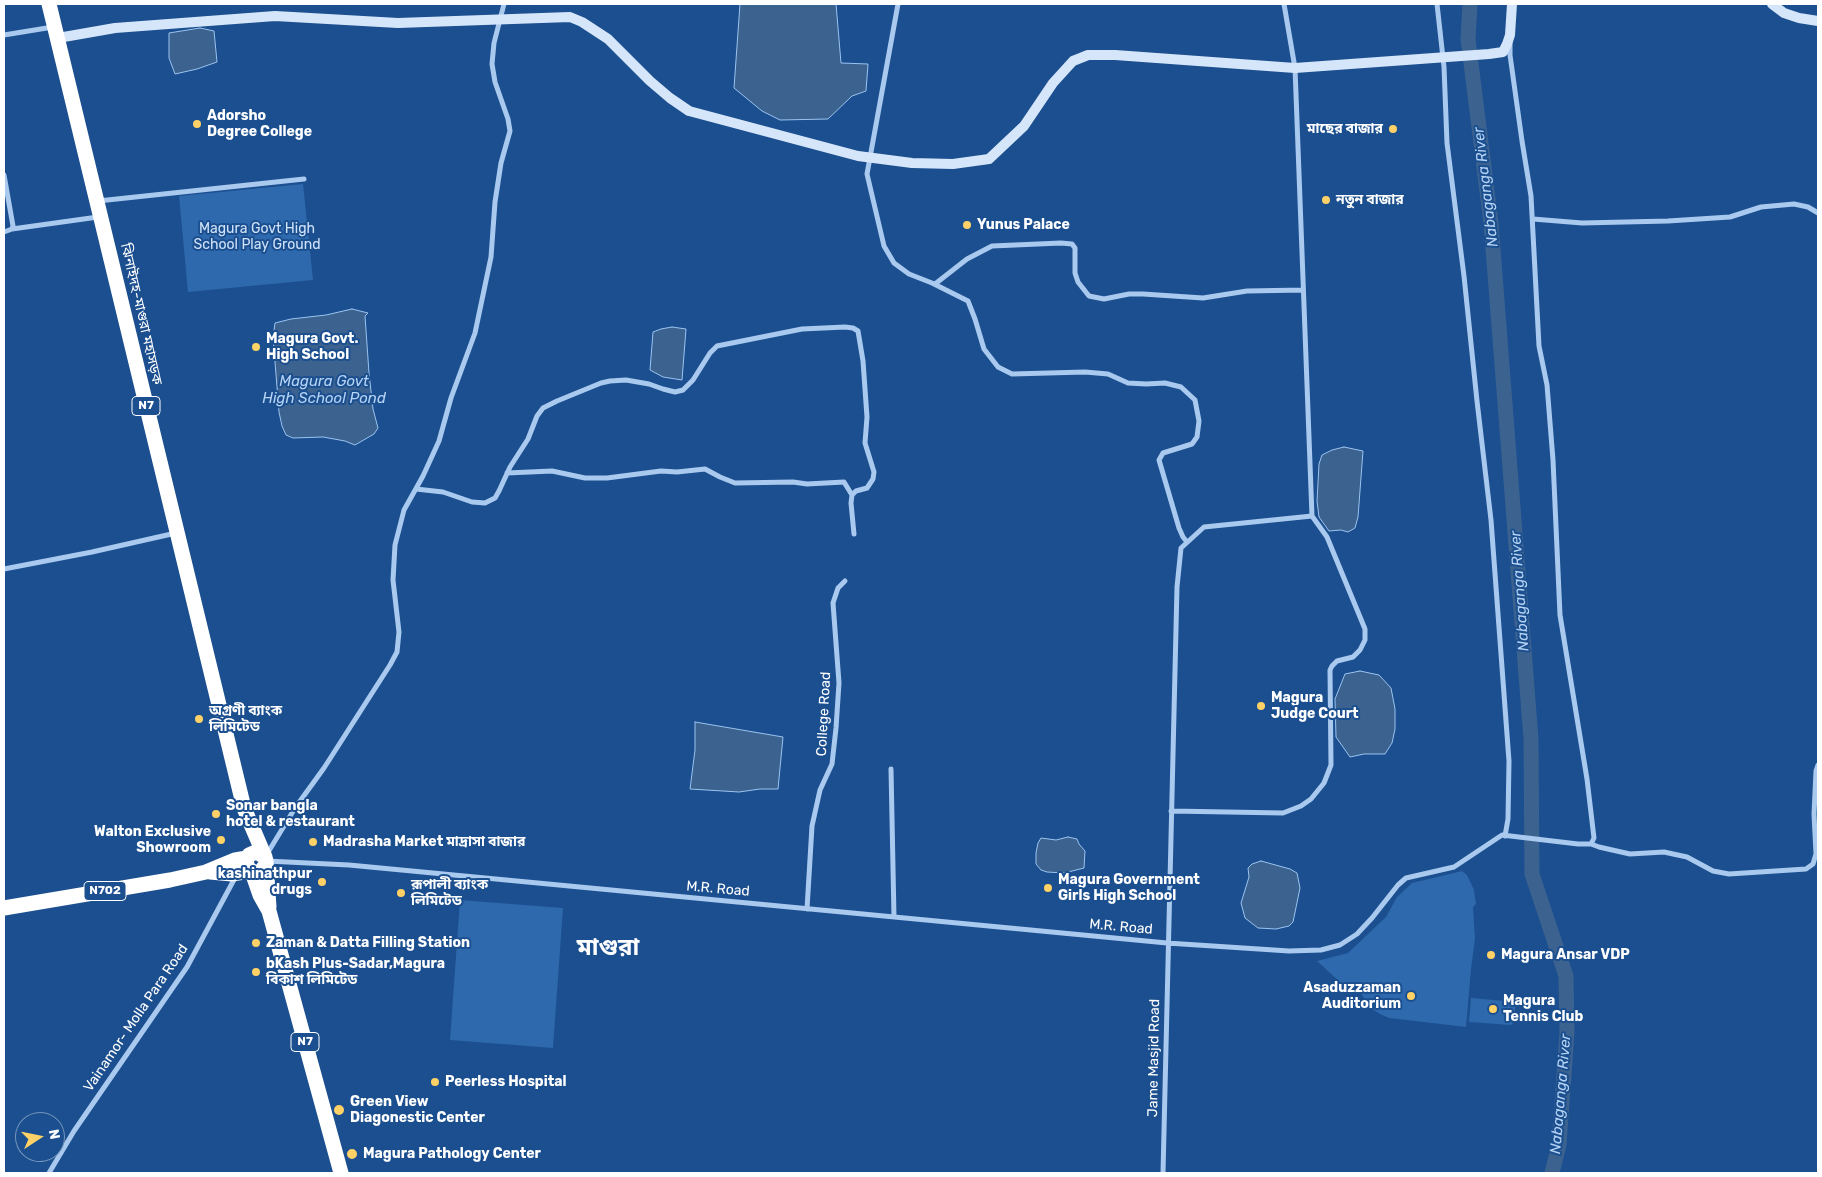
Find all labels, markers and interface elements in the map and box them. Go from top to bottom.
place label: Adorsho Degree College [207,108,312,140]
marker: Adorsho Degree College [191,118,203,130]
place label: মাছের বাজার [1307,121,1383,137]
marker: মাছের বাজার [1387,123,1399,135]
water label: Nabaganga River [1470,126,1502,248]
place label: নতুন বাজার [1336,192,1404,208]
marker: নতুন বাজার [1320,194,1332,206]
place label: Yunus Palace [977,217,1070,233]
marker: Yunus Palace [961,219,973,231]
park label: Magura Govt High School Play Ground [194,221,320,253]
street label: ঝিনাইদহ-মাগুরা মহাসড়ক [117,242,165,386]
place label: Magura Govt. High School [266,331,358,364]
marker: Magura Govt. High School [250,341,262,353]
water label: Magura Govt High School Pond [262,373,386,408]
road number: N7 [132,396,160,416]
water label: Nabaganga River [1507,530,1533,652]
street label: College Road [813,671,835,757]
place label: Magura Judge Court [1271,690,1359,722]
marker: Magura Judge Court [1255,700,1267,712]
place label: অগ্রণী ব্যাংক লিমিটেড [209,703,282,736]
marker: অগ্রণী ব্যাংক লিমিটেড [193,713,205,725]
place label: Sonar bangla hotel & restaurant [226,798,355,830]
marker: Sonar bangla hotel & restaurant [210,808,222,820]
place label: Walton Exclusive Showroom [94,824,211,856]
marker: Walton Exclusive Showroom [215,834,227,846]
place label: Madrasha Market মাদ্রাসা বাজার [323,834,525,850]
marker: Madrasha Market মাদ্রাসা বাজার [307,836,319,848]
place label: kashinathpur drugs [218,866,312,899]
place label: Magura Government Girls High School [1058,872,1200,904]
marker: kashinathpur drugs [316,876,328,888]
place label: রূপালী ব্যাংক লিমিটেড [411,877,488,910]
street label: M.R. Road [686,878,750,900]
road number: N702 [84,881,126,900]
marker: Magura Government Girls High School [1042,882,1054,894]
marker: রূপালী ব্যাংক লিমিটেড [395,887,407,899]
street label: M.R. Road [1089,916,1153,938]
district label: মাগুরা [577,934,639,962]
place label: Zaman & Datta Filling Station [266,935,470,951]
marker: Zaman & Datta Filling Station [250,937,262,949]
street label: Vainamor- Molla Para Road [80,941,192,1095]
place label: Magura Ansar VDP [1501,947,1630,963]
marker: Magura Ansar VDP [1485,949,1497,961]
place label: bKash Plus-Sadar,Magura বিকাশ লিমিটেড [266,956,445,989]
marker: bKash Plus-Sadar,Magura বিকাশ লিমিটেড [250,966,262,978]
place label: Asaduzzaman Auditorium [1303,980,1401,1012]
marker: Asaduzzaman Auditorium [1405,990,1417,1002]
place label: Magura Tennis Club [1503,993,1583,1026]
street label: Jame Masjid Road [1145,999,1163,1117]
marker: Magura Tennis Club [1487,1003,1499,1015]
road number: N7 [291,1032,319,1052]
water label: Nabaganga River [1547,1033,1575,1155]
place label: Peerless Hospital [445,1074,567,1090]
marker: Peerless Hospital [429,1076,441,1088]
place label: Green View Diagonestic Center [350,1094,485,1126]
marker: Green View Diagonestic Center [332,1103,346,1117]
north arrow [15,1112,65,1162]
text: N [45,1128,64,1141]
place label: Magura Pathology Center [363,1146,541,1162]
marker: Magura Pathology Center [345,1147,359,1161]

